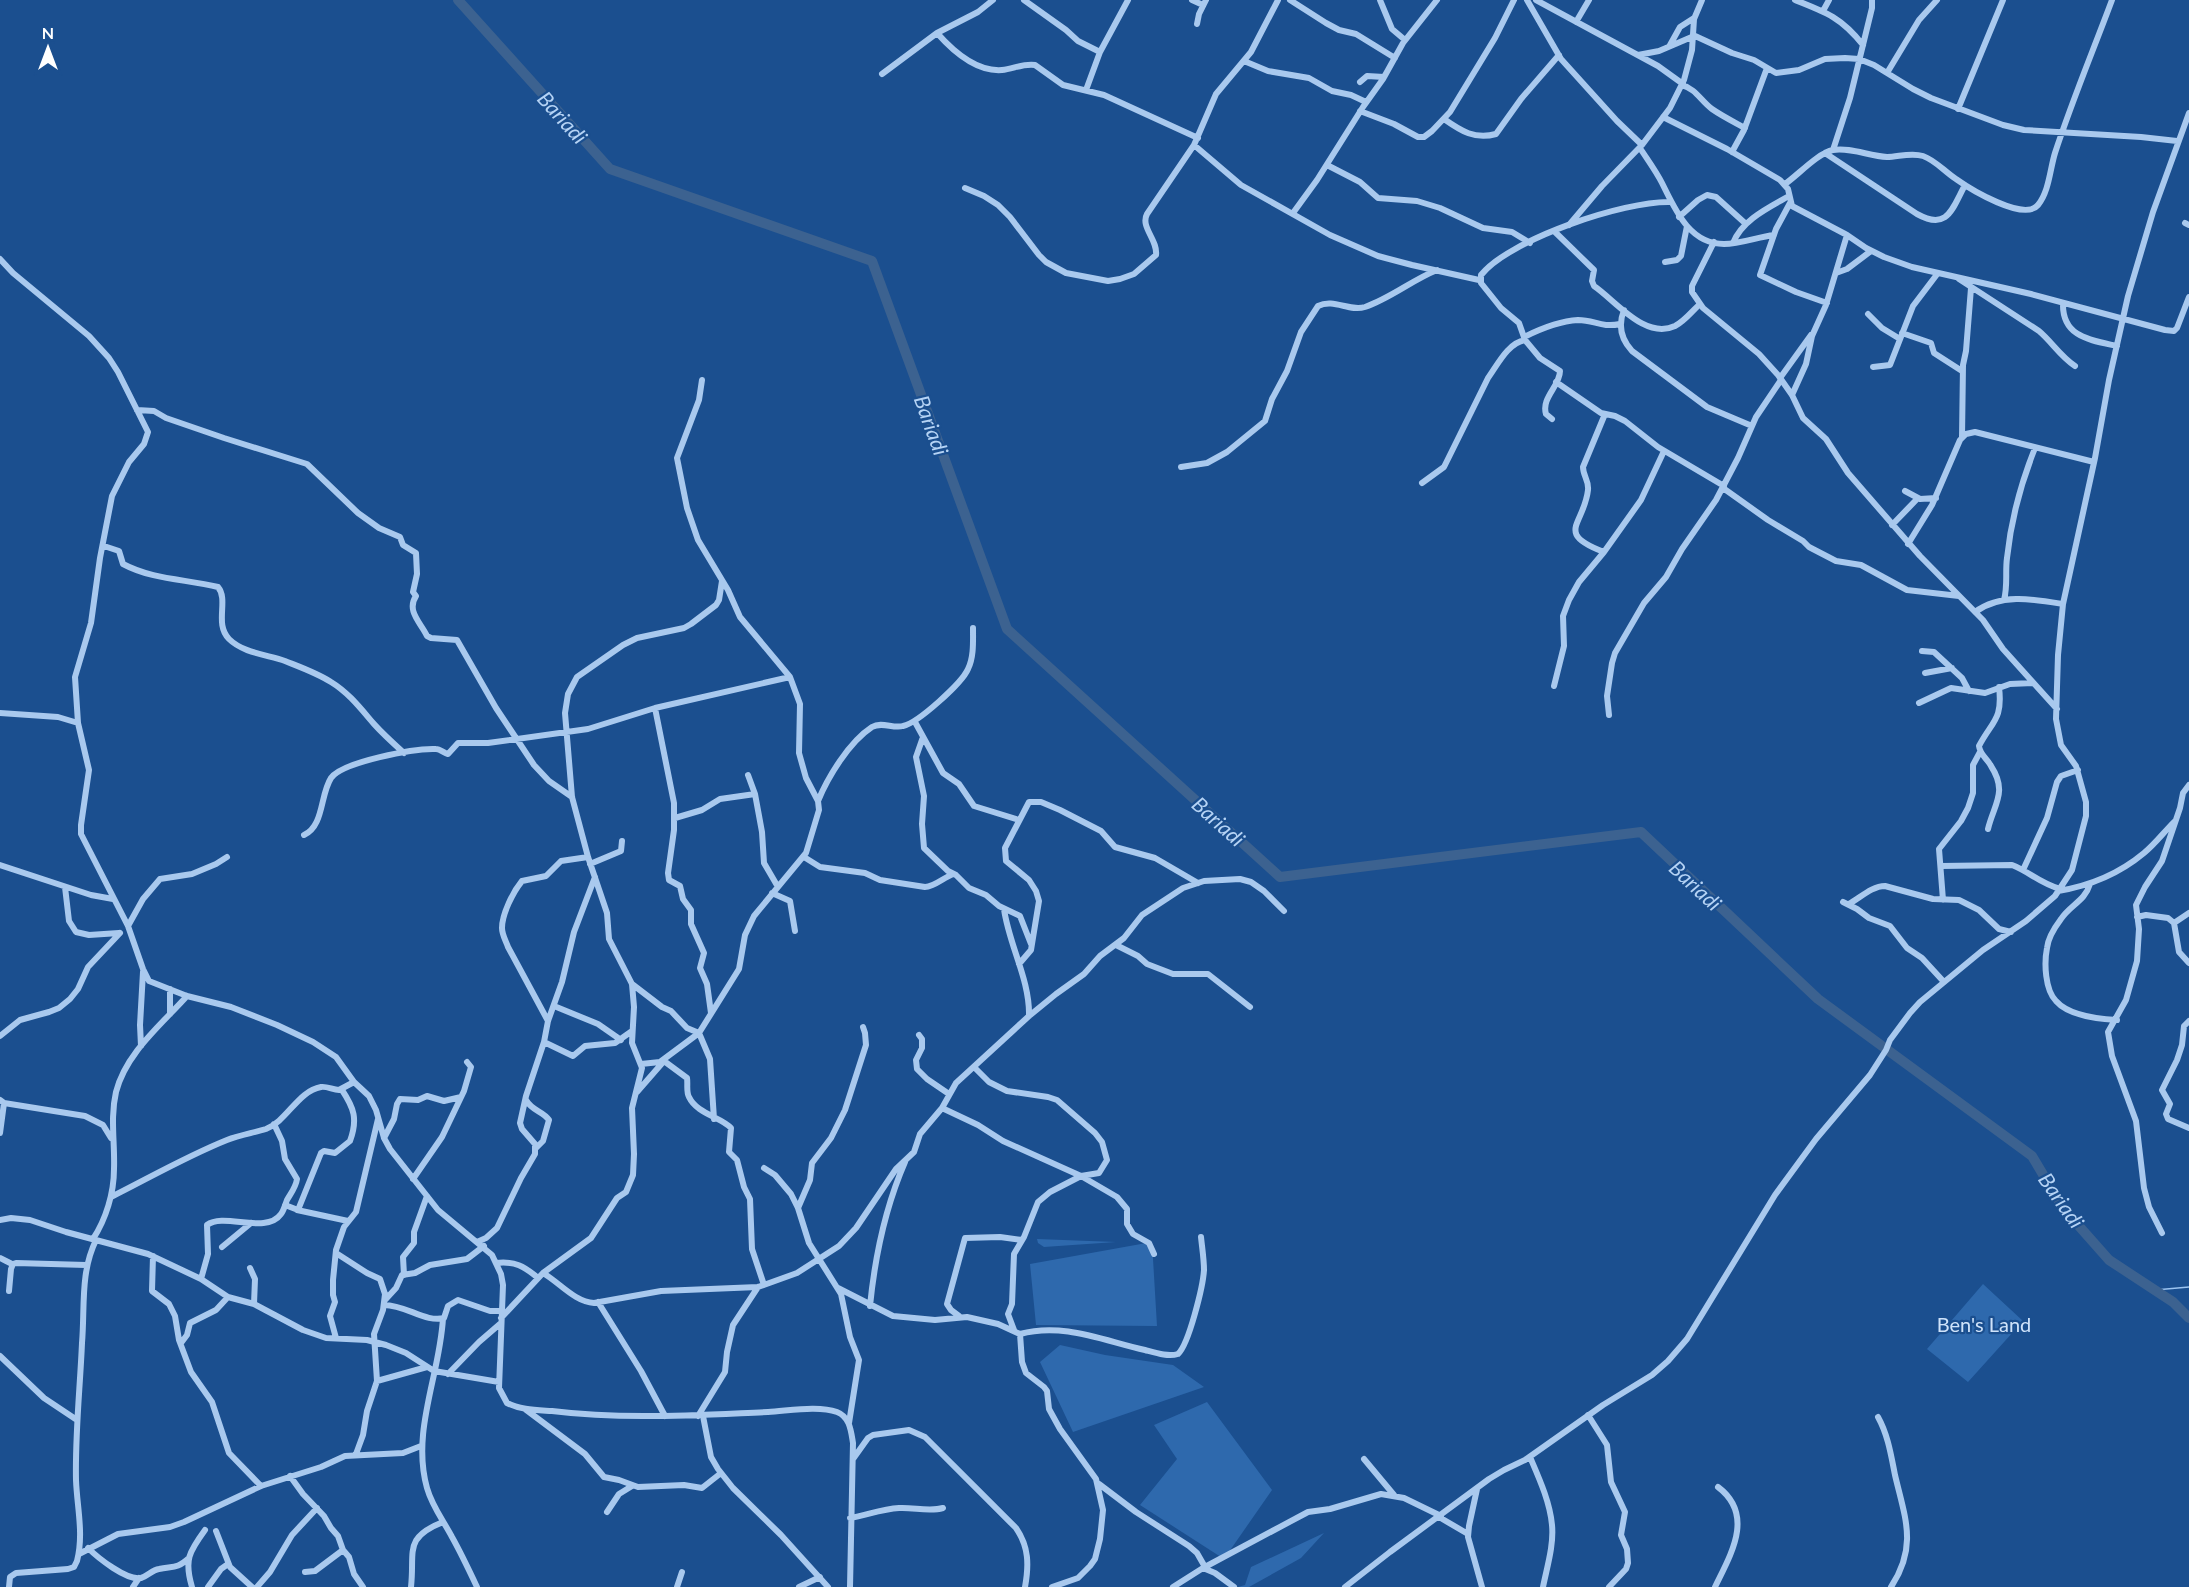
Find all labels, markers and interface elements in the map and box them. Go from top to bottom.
north arrow [18,18,78,78]
text: N [42,23,54,42]
water label: Bariadi [533,86,593,148]
water label: Bariadi [910,392,954,459]
water label: Bariadi [1188,791,1250,851]
water label: Bariadi [1665,855,1727,915]
water label: Bariadi [2034,1167,2090,1233]
park label: Ben's Land [1937,1312,2031,1336]

